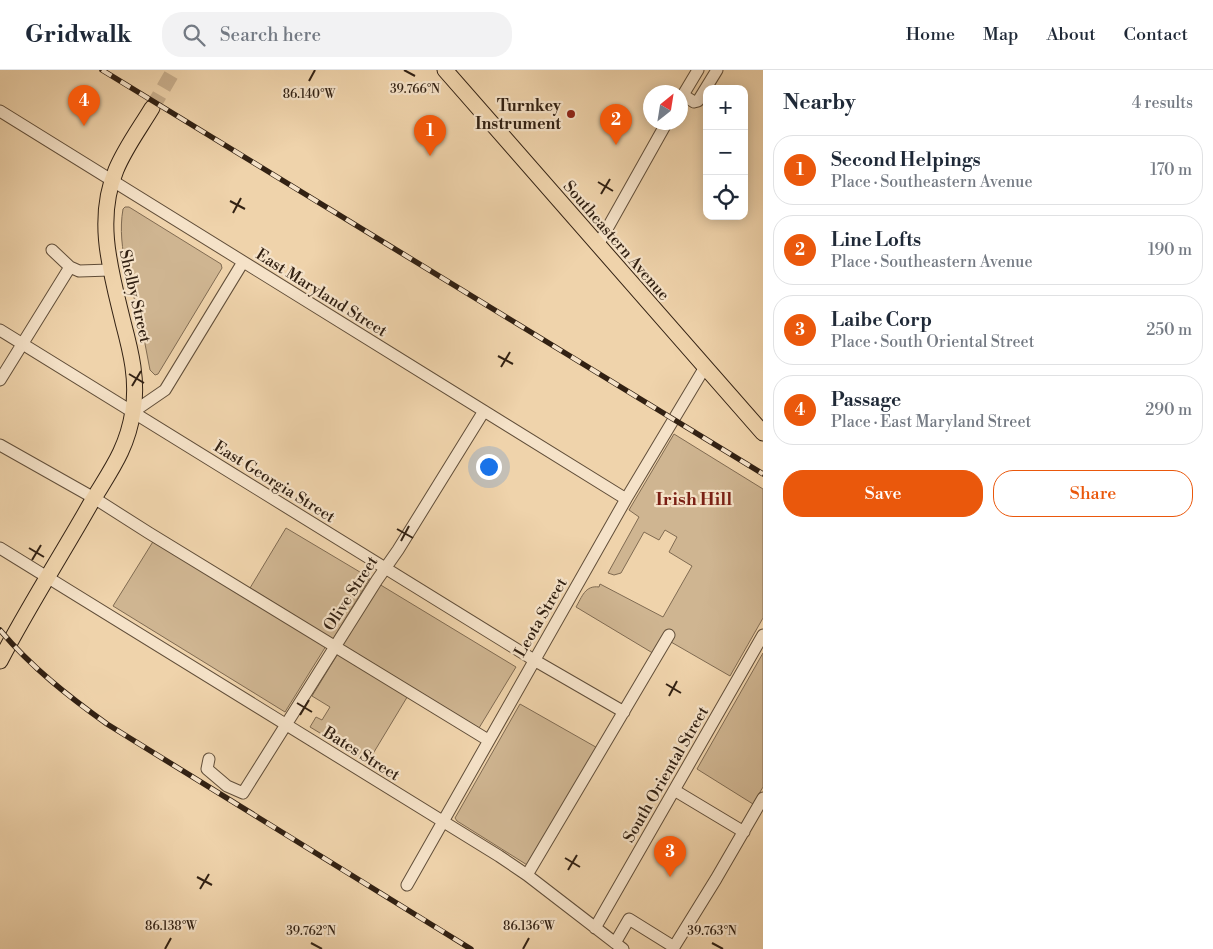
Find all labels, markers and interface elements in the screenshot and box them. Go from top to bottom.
search box [162,12,512,57]
text: Gridwalk [25,20,132,50]
icon: search [180,21,208,49]
text: Search here [220,23,321,47]
text: Home [906,23,955,46]
text: Map [983,23,1019,46]
text: About [1047,23,1096,46]
text: Contact [1124,23,1188,46]
text: 39.766°N [390,82,440,97]
pin: 4 [68,85,100,126]
north arrow [643,85,688,130]
map controls [703,85,748,220]
button: + [703,85,748,130]
text: 86.140°W [283,87,336,102]
text: Nearby [783,90,856,116]
text: 4 results [1132,93,1193,113]
place label: Turnkey Instrument [475,96,562,134]
pin: 2 [600,104,632,145]
marker: Turnkey Instrument [565,108,577,120]
pin: 1 [414,115,446,156]
button: − [703,130,748,175]
text: Second Helpings [831,148,981,172]
text: 1 [796,160,804,180]
text: 170 m [1150,160,1192,180]
text: Place · Southeastern Avenue [831,172,1033,192]
button: locate [703,175,748,220]
street label: Southeastern Avenue [559,177,674,305]
text: Line Lofts [831,228,921,252]
text: 2 [795,240,805,260]
text: 190 m [1148,240,1192,260]
street label: East Maryland Street [252,244,391,342]
street label: Shelby Street [115,248,156,345]
text: Place · Southeastern Avenue [831,252,1033,272]
text: Laibe Corp [831,308,932,332]
text: 3 [795,320,805,340]
text: 250 m [1146,320,1192,340]
text: Place · South Oriental Street [831,332,1034,352]
text: Passage [831,388,901,412]
text: 4 [795,400,805,420]
text: 290 m [1145,400,1192,420]
text: Place · East Maryland Street [831,412,1031,432]
street label: East Georgia Street [210,436,339,527]
your location [476,454,502,480]
button: Save [783,470,983,517]
button: Share [993,470,1193,517]
district label: Irish Hill [656,488,732,511]
street label: Olive Street [319,552,383,635]
street label: Leota Street [510,574,572,661]
street label: South Oriental Street [619,702,713,846]
street label: Bates Street [319,722,404,785]
pin: 3 [654,836,686,877]
text: 86.138°W [145,919,198,934]
text: 86.136°W [503,919,556,934]
text: 39.762°N [286,924,336,939]
text: 39.763°N [687,924,737,939]

